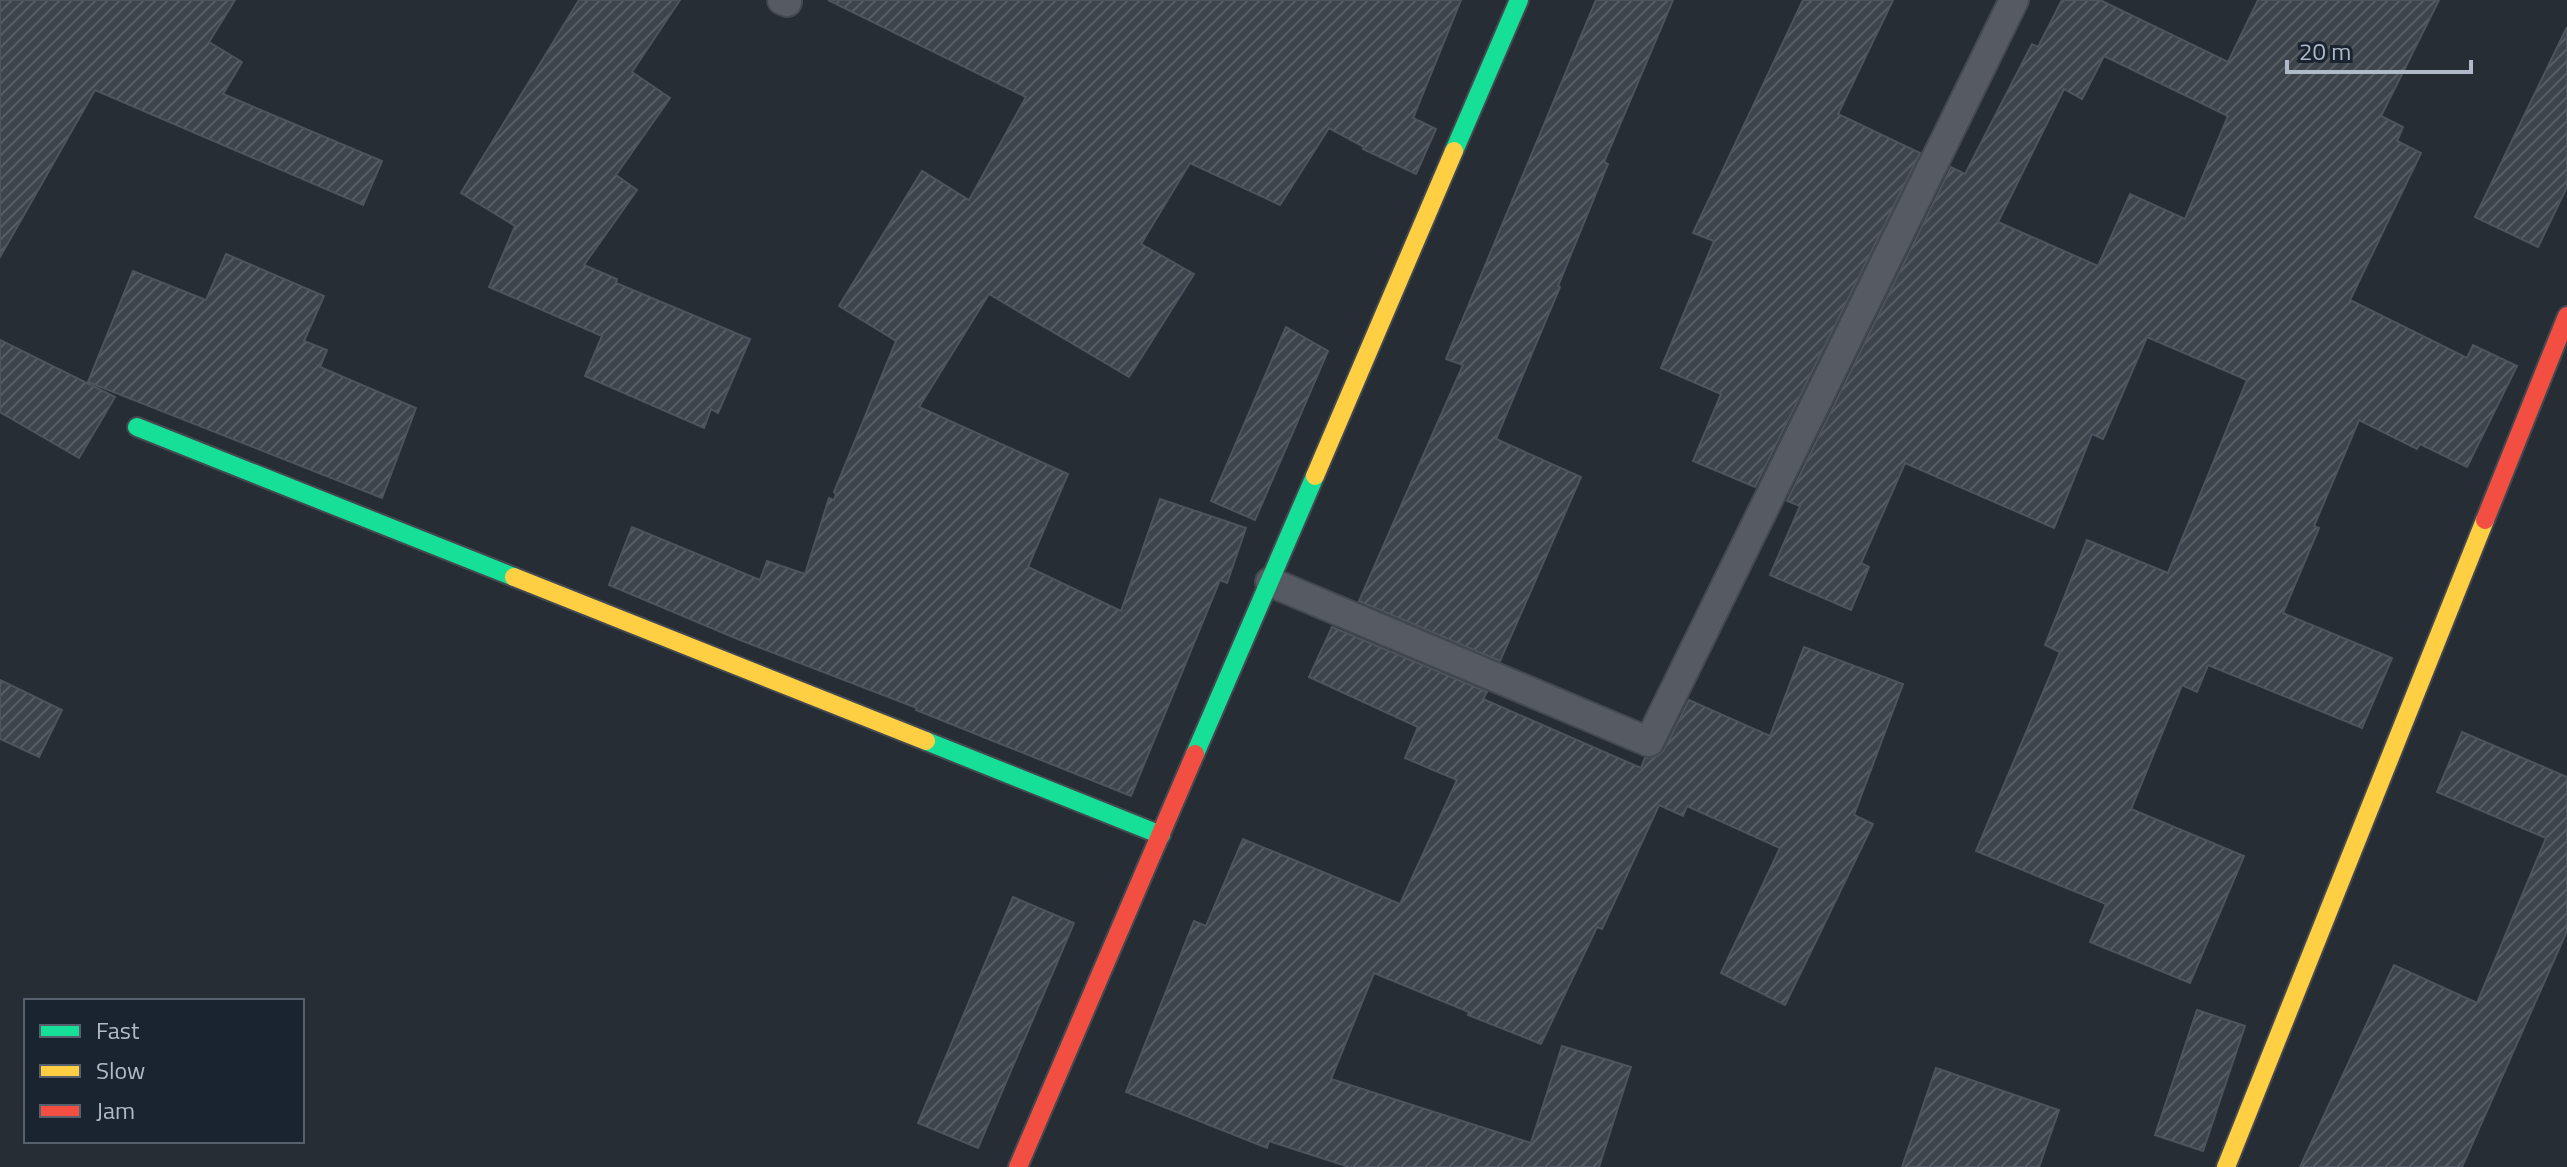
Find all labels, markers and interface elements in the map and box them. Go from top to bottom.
scale bar [2287,24,2471,74]
text: 20 m [2299,33,2351,69]
legend [24,999,304,1143]
text: Fast [96,1012,140,1048]
text: Slow [96,1052,145,1088]
text: Jam [96,1092,135,1128]

